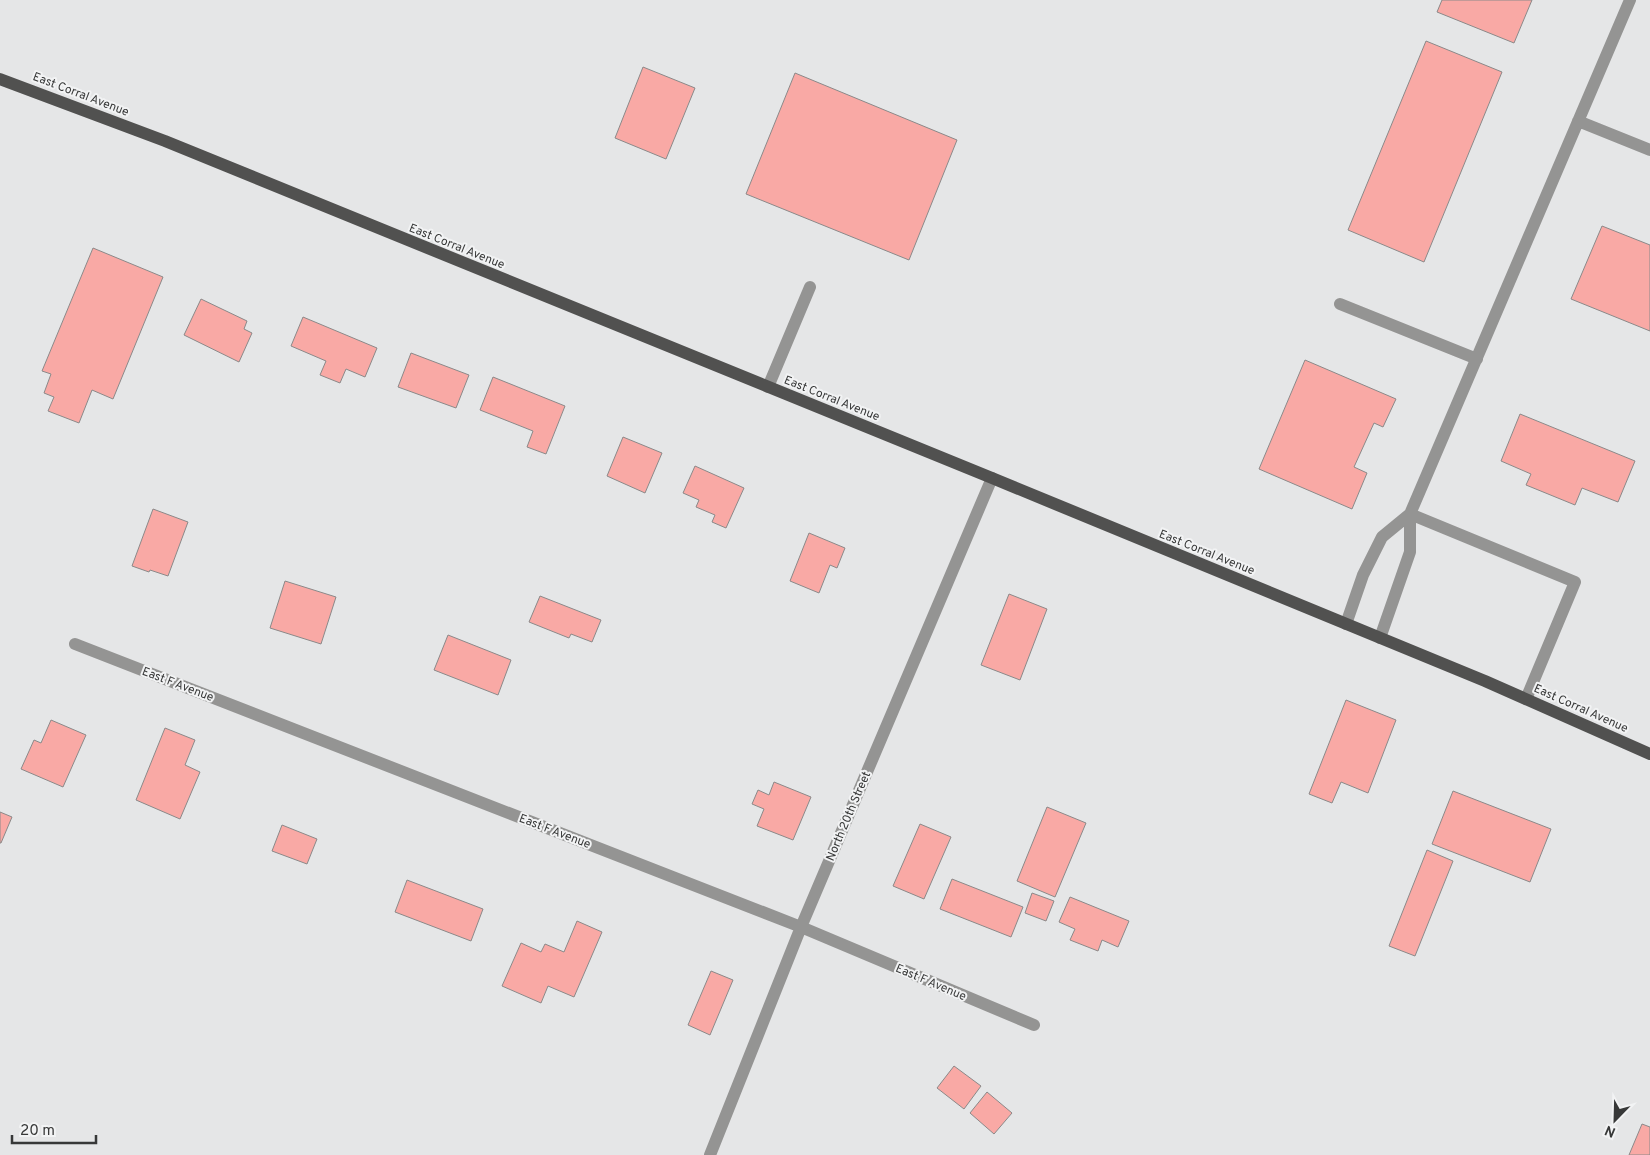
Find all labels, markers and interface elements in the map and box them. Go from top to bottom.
street label: East Corral Avenue [30,69,131,121]
street label: East Corral Avenue [406,220,507,273]
street label: East Corral Avenue [781,372,882,425]
street label: East Corral Avenue [1156,526,1257,579]
street label: East F Avenue [140,664,216,706]
street label: East Corral Avenue [1531,681,1630,737]
street label: North 20th Street [823,769,875,864]
street label: East F Avenue [517,811,593,853]
street label: East F Avenue [893,961,968,1005]
north arrow [1590,1095,1640,1145]
scale bar [12,1112,96,1144]
text: N [1603,1121,1618,1140]
text: 20 m [20,1122,55,1141]

